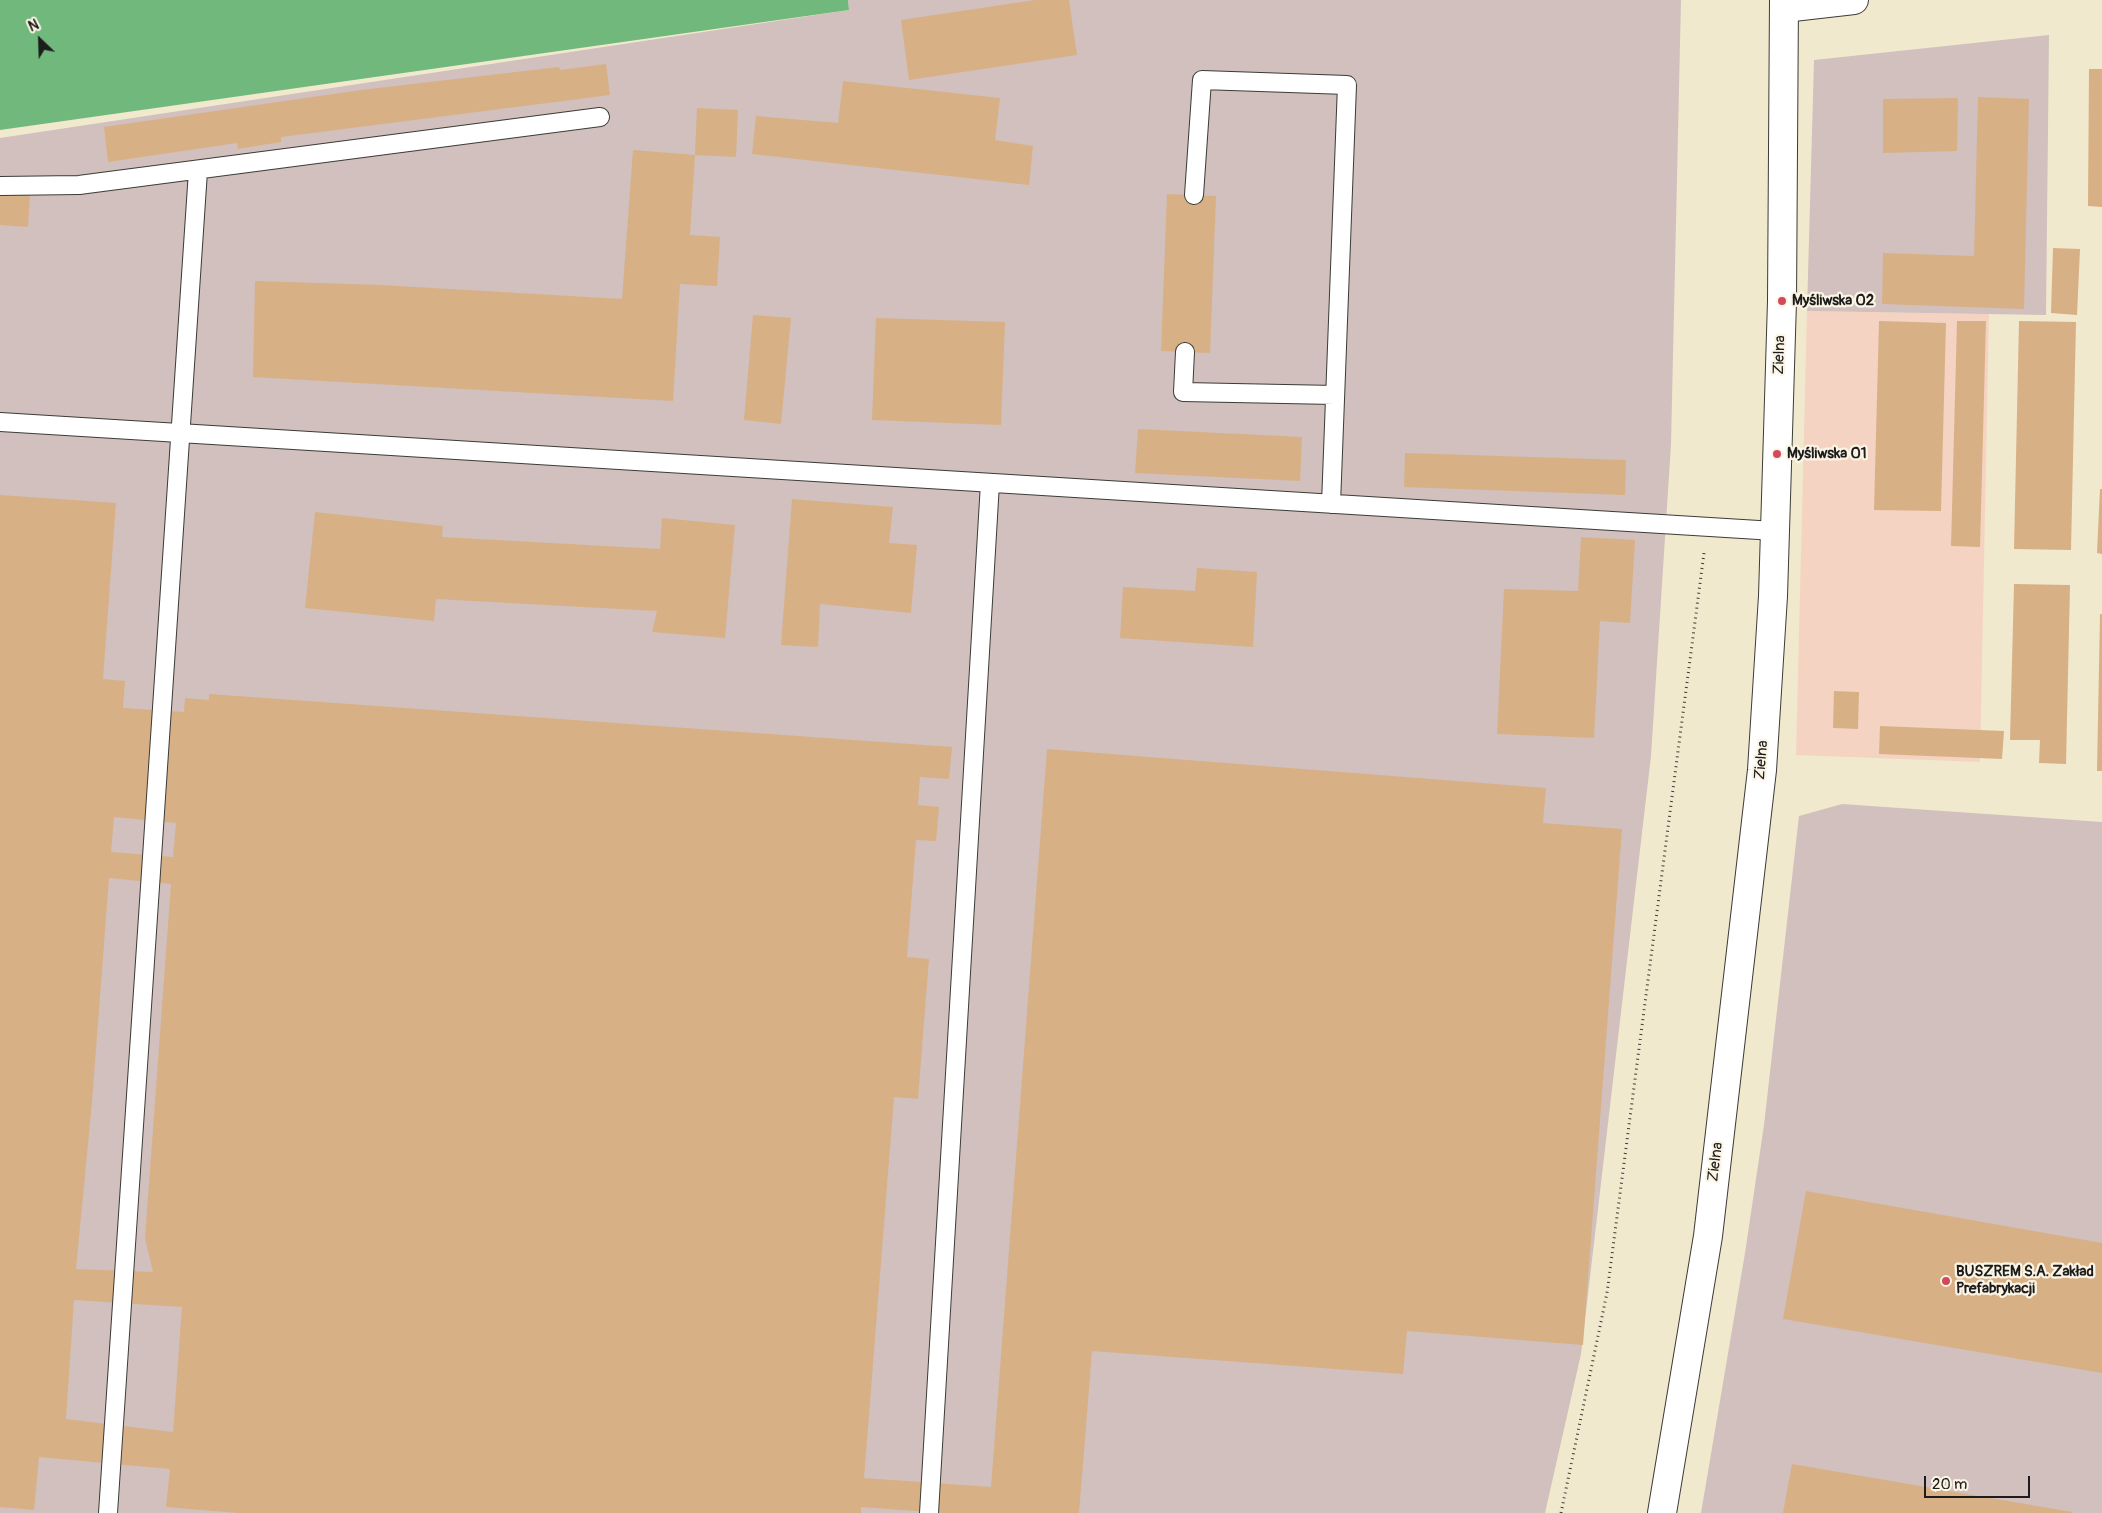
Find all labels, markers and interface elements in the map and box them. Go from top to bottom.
north arrow [15,15,65,65]
text: N [26,16,41,36]
place label: Myśliwska 02 [1792,292,1874,310]
marker: Myśliwska 02 [1776,295,1788,307]
street label: Zielna [1770,335,1790,375]
place label: Myśliwska 01 [1787,445,1867,463]
marker: Myśliwska 01 [1771,448,1783,460]
street label: Zielna [1751,740,1773,780]
street label: Zielna [1705,1141,1727,1183]
place label: BUSZREM S.A. Zakład Prefabrykacji [1956,1263,2094,1298]
marker: BUSZREM S.A. Zakład Prefabrykacji [1940,1275,1952,1287]
scale bar [1927,1466,2033,1498]
text: 20 m [1932,1475,1967,1494]

